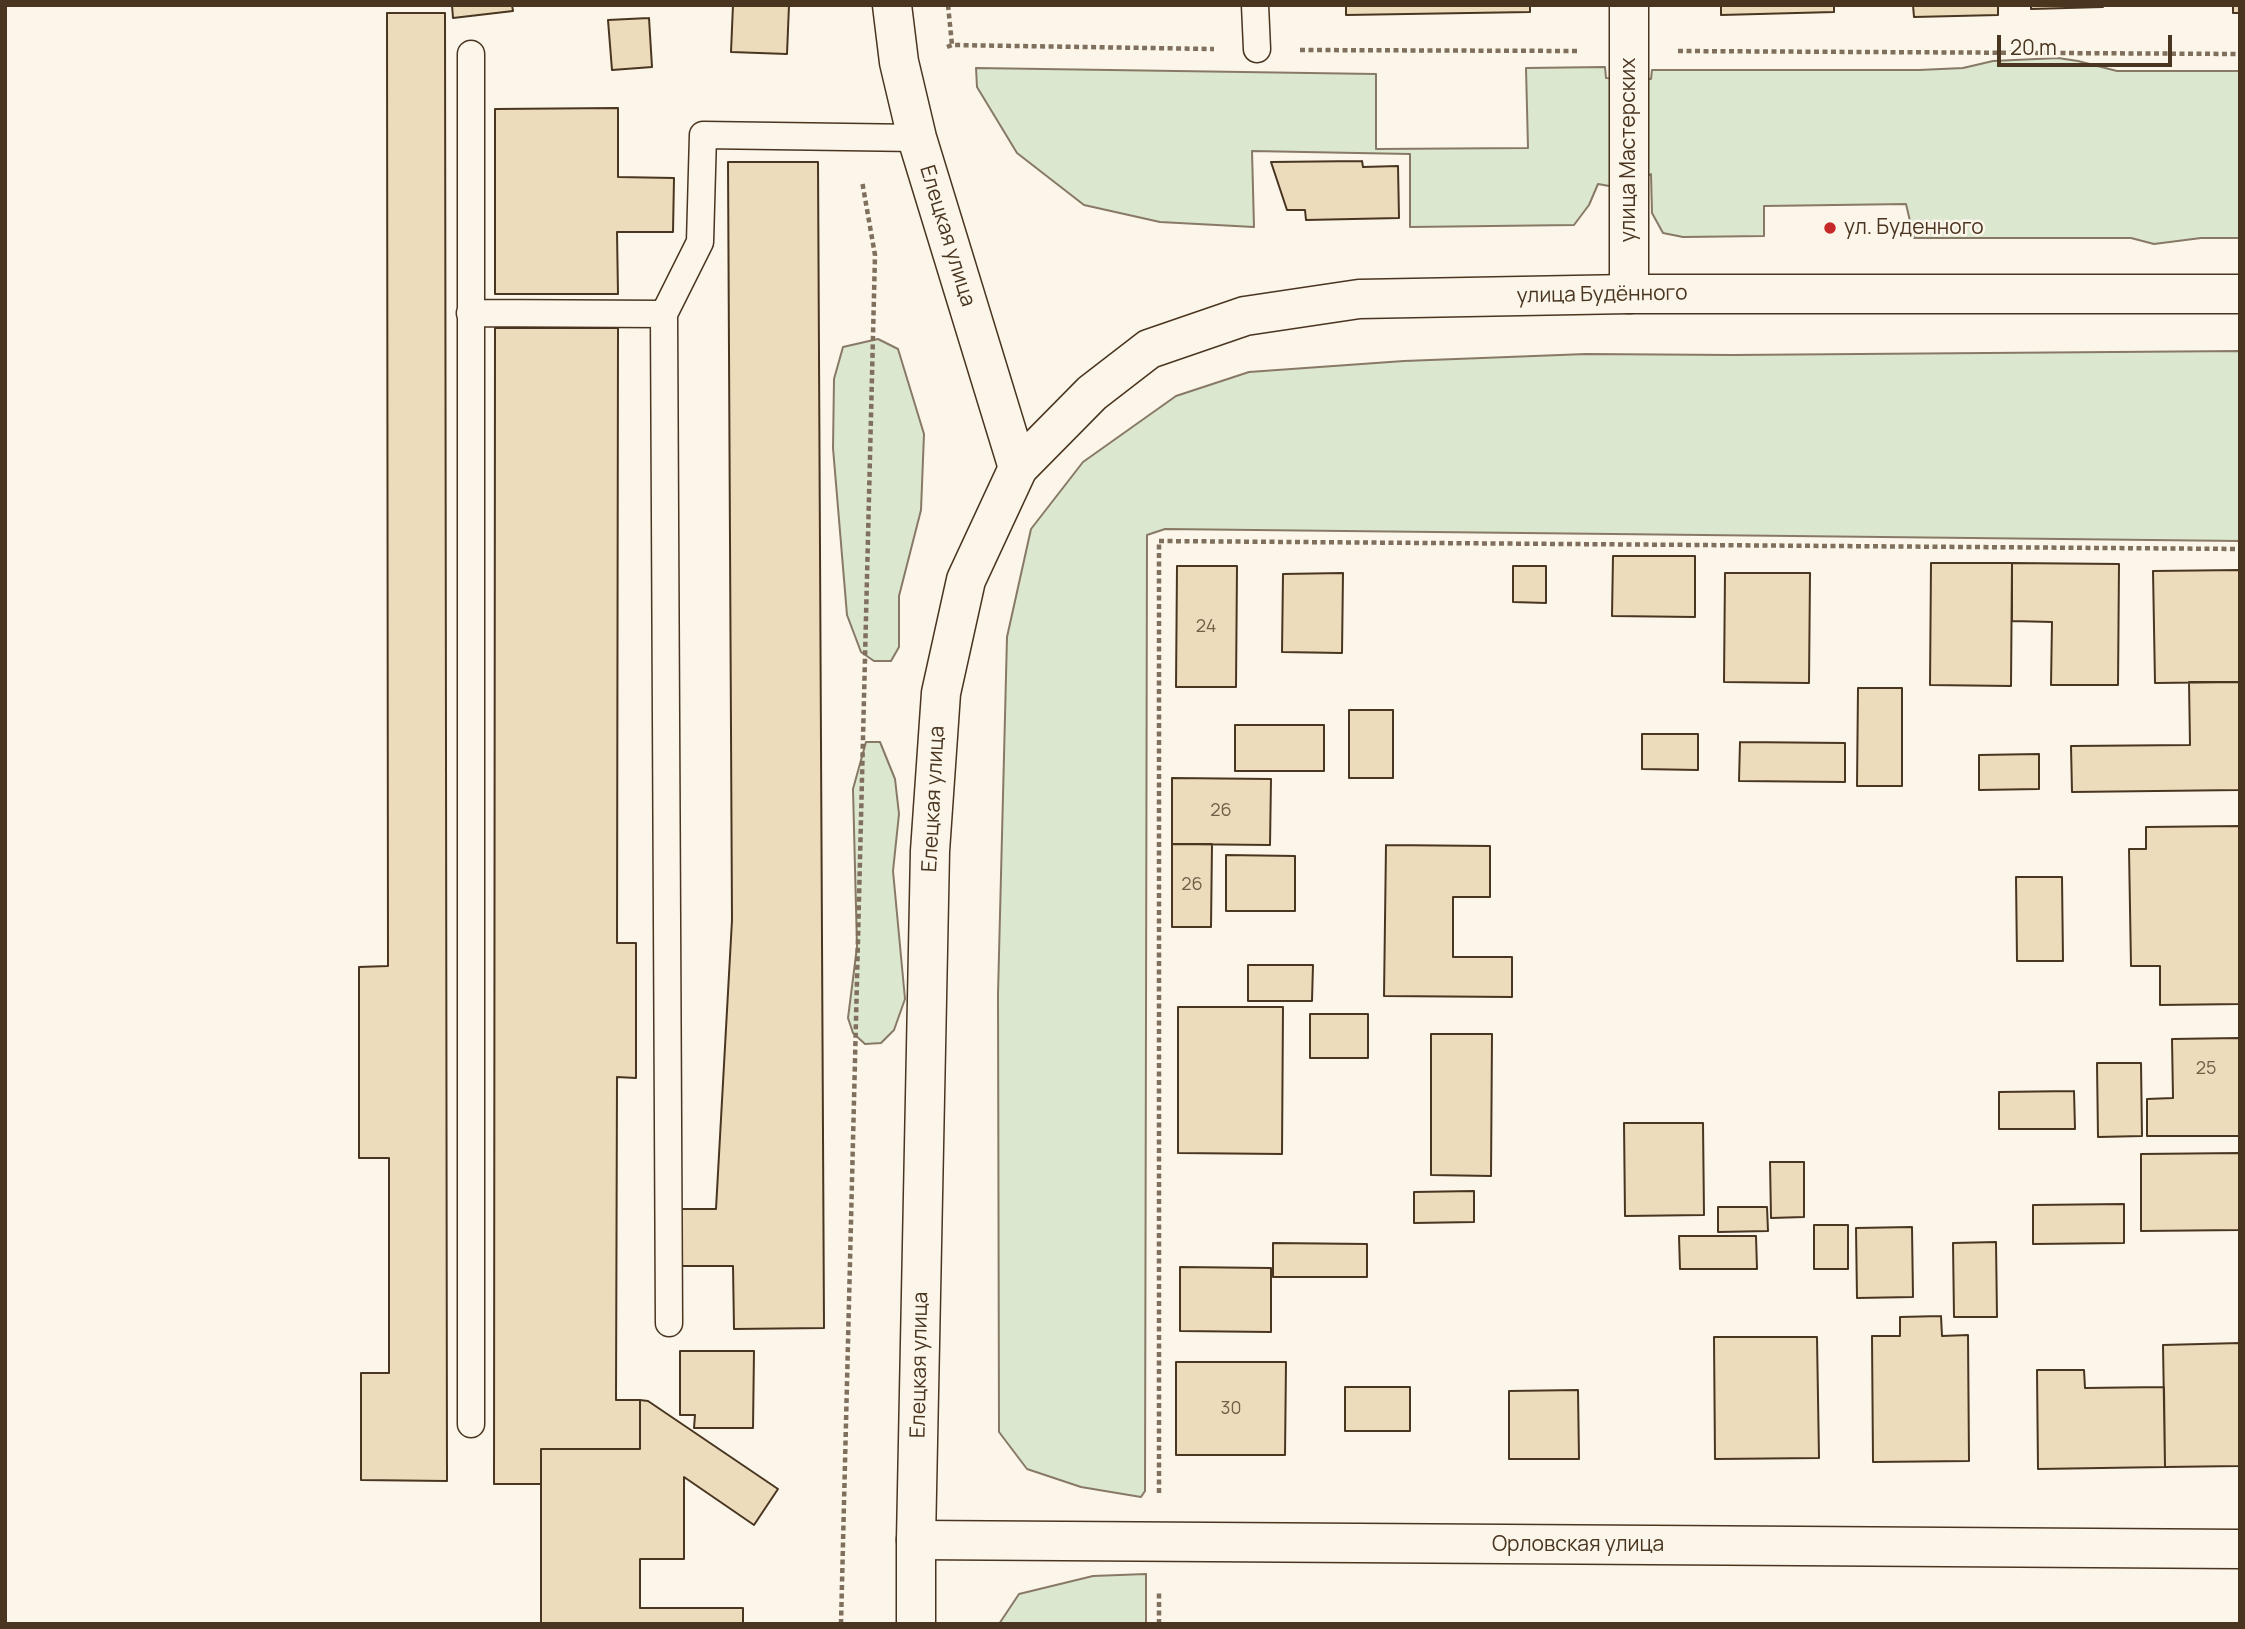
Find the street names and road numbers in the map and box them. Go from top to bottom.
street label: улица Мастерских [1616,58,1642,242]
street label: Елецкая улица [914,162,980,310]
street label: улица Будённого [1516,281,1688,309]
street label: Елецкая улица [918,725,950,873]
street label: Елецкая улица [906,1292,934,1438]
street label: Орловская улица [1492,1532,1664,1558]

